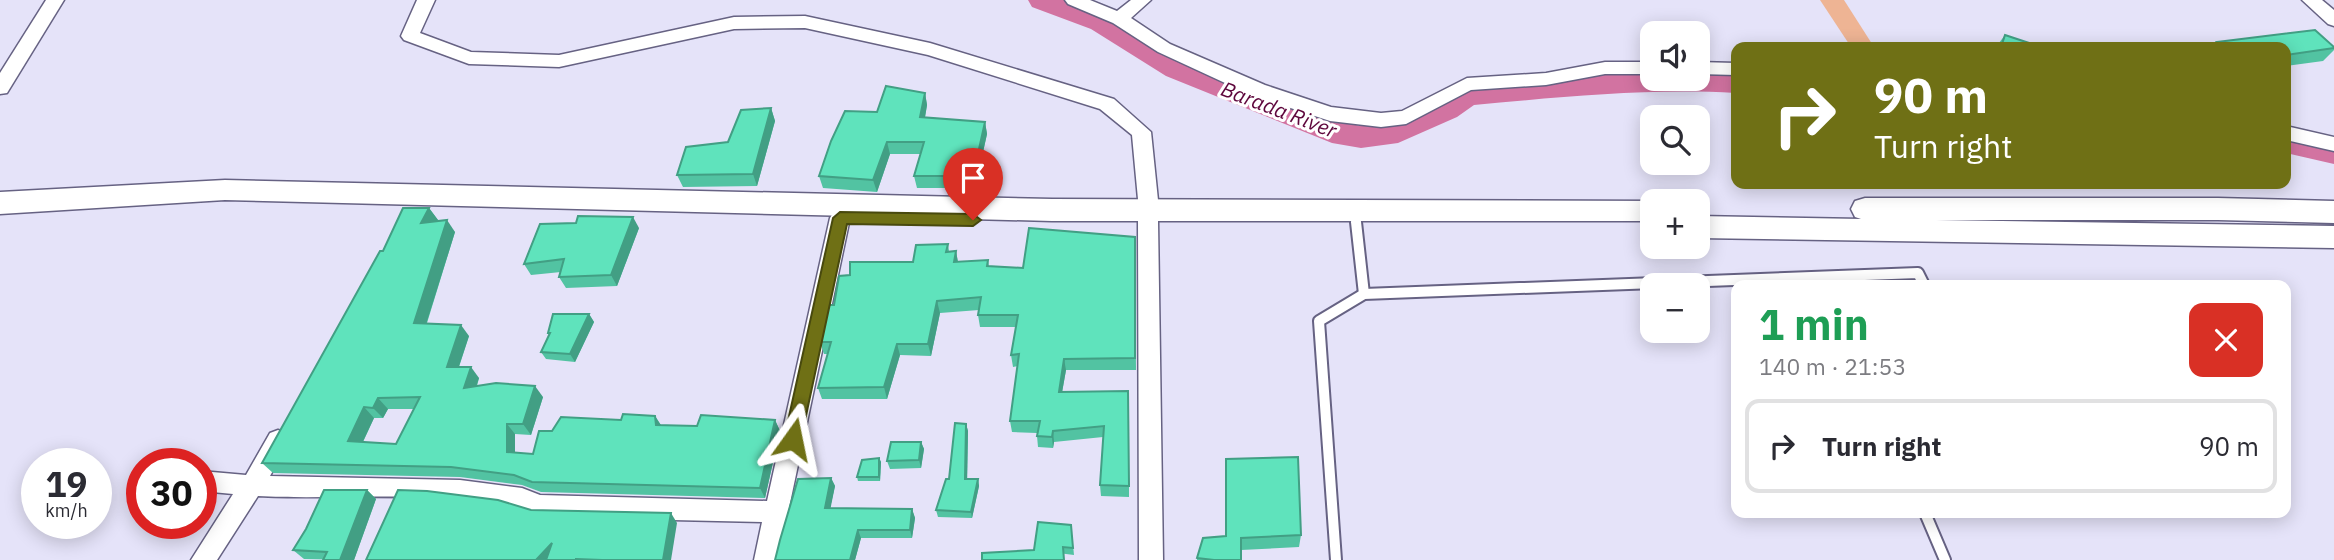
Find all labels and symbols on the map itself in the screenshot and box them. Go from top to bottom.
water label: Barada River [1217,74,1342,144]
pin [943,148,1003,220]
position arrow [756,402,830,476]
speed limit sign: 30 [126,448,217,539]

